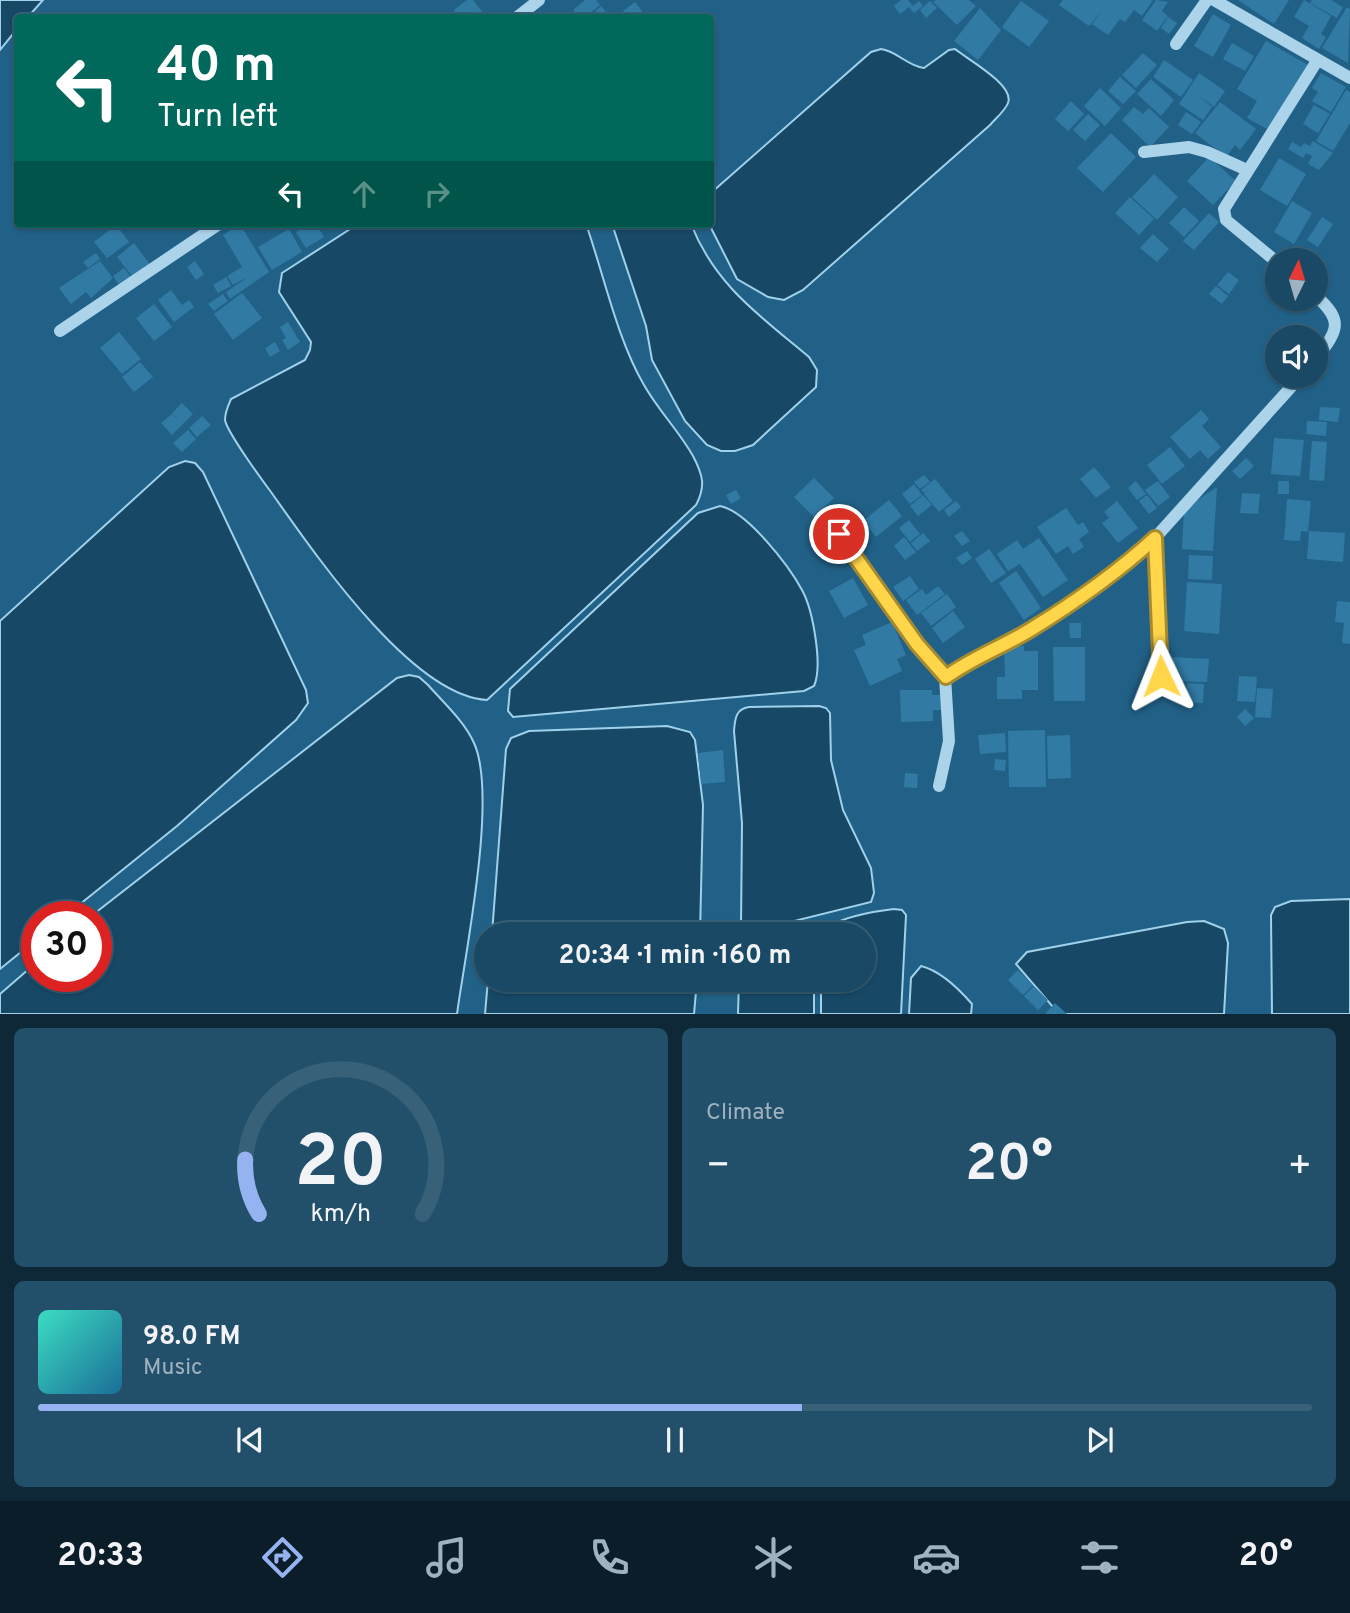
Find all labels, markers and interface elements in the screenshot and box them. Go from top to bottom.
text: 40 m [157,37,276,99]
icon: left [42,42,133,133]
text: Turn left [157,98,278,138]
icon: left [272,175,310,213]
icon: ahead [345,175,383,213]
icon: right [418,175,456,213]
north arrow [1265,248,1328,312]
map controls [1265,248,1328,388]
button: sound [1265,325,1328,388]
pin [809,504,869,564]
icon: arrive [820,515,858,553]
position arrow [1124,639,1198,713]
speed limit sign: 30 [21,901,112,992]
text: 20:34 · 1 min · 160 m [559,940,791,973]
text: Climate [706,1099,785,1128]
text: 20 [295,1120,387,1212]
text: 20° [965,1133,1053,1199]
text: − [706,1143,731,1192]
text: + [1287,1143,1312,1192]
text: km/h [311,1198,371,1230]
text: 98.0 FM [143,1321,241,1354]
text: Music [143,1354,203,1383]
icon: previous [231,1421,269,1459]
icon: pause [656,1421,694,1459]
icon: next [1081,1421,1119,1459]
icon: directions [258,1533,307,1582]
icon: music [422,1533,471,1582]
icon: phone [585,1533,634,1582]
icon: climate [749,1533,798,1582]
icon: car [912,1533,961,1582]
icon: filters [1075,1533,1124,1582]
text: 20:33 [57,1537,144,1577]
text: 20° [1239,1537,1293,1577]

